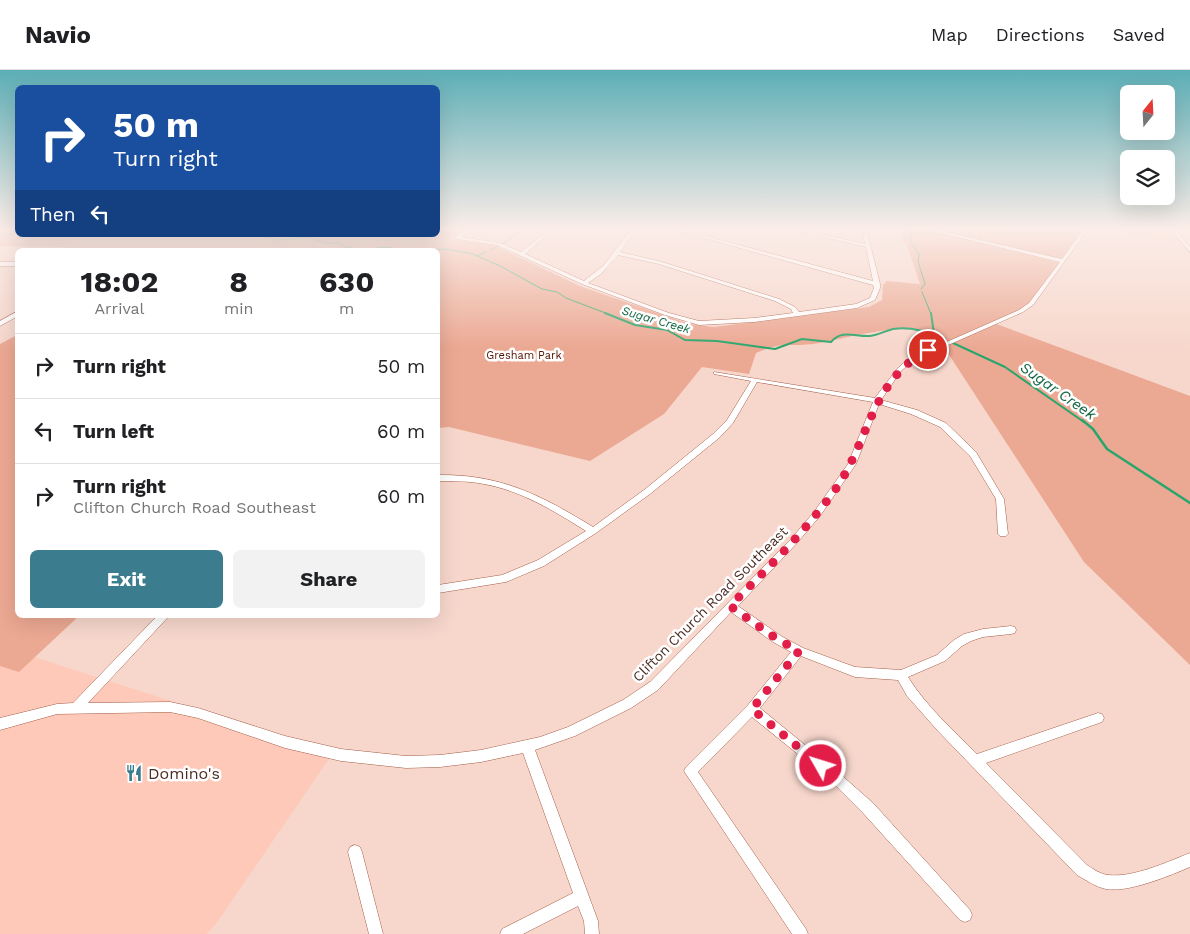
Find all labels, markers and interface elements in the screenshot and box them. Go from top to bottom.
text: Navio [25,21,91,49]
text: Map [931,24,968,45]
text: Directions [996,24,1085,45]
text: Saved [1113,24,1165,45]
north arrow [1120,85,1175,140]
map controls [1120,85,1175,205]
text: 50 m [113,104,199,146]
icon: right [30,105,95,170]
text: Turn right [113,146,218,171]
button: layers [1120,150,1175,205]
icon: left [86,200,114,228]
text: Then [30,203,76,226]
text: 18:02 [80,264,158,299]
text: 8 [229,264,248,299]
text: 630 [319,264,374,299]
text: Arrival [95,299,144,318]
text: min [224,299,253,318]
text: m [339,299,354,318]
water label: Sugar Creek [620,304,692,337]
pin [907,329,949,371]
icon: arrive [914,336,942,364]
park label: Gresham Park [486,349,562,362]
icon: right [30,352,58,380]
text: Turn right [73,355,166,378]
text: 50 m [378,355,425,378]
water label: Sugar Creek [1017,358,1100,424]
icon: left [30,417,58,445]
text: Turn left [73,420,154,443]
text: 60 m [377,420,425,443]
text: Turn right [73,475,166,498]
icon: right [30,482,58,510]
text: 60 m [377,485,425,508]
text: Clifton Church Road Southeast [73,498,316,517]
street label: Clifton Church Road Southeast [629,523,791,685]
button: Exit [30,550,223,608]
button: Share [233,550,425,608]
position arrow [794,739,846,791]
restaurant icon: Domino's [124,763,144,783]
place label: Domino's [148,764,220,783]

